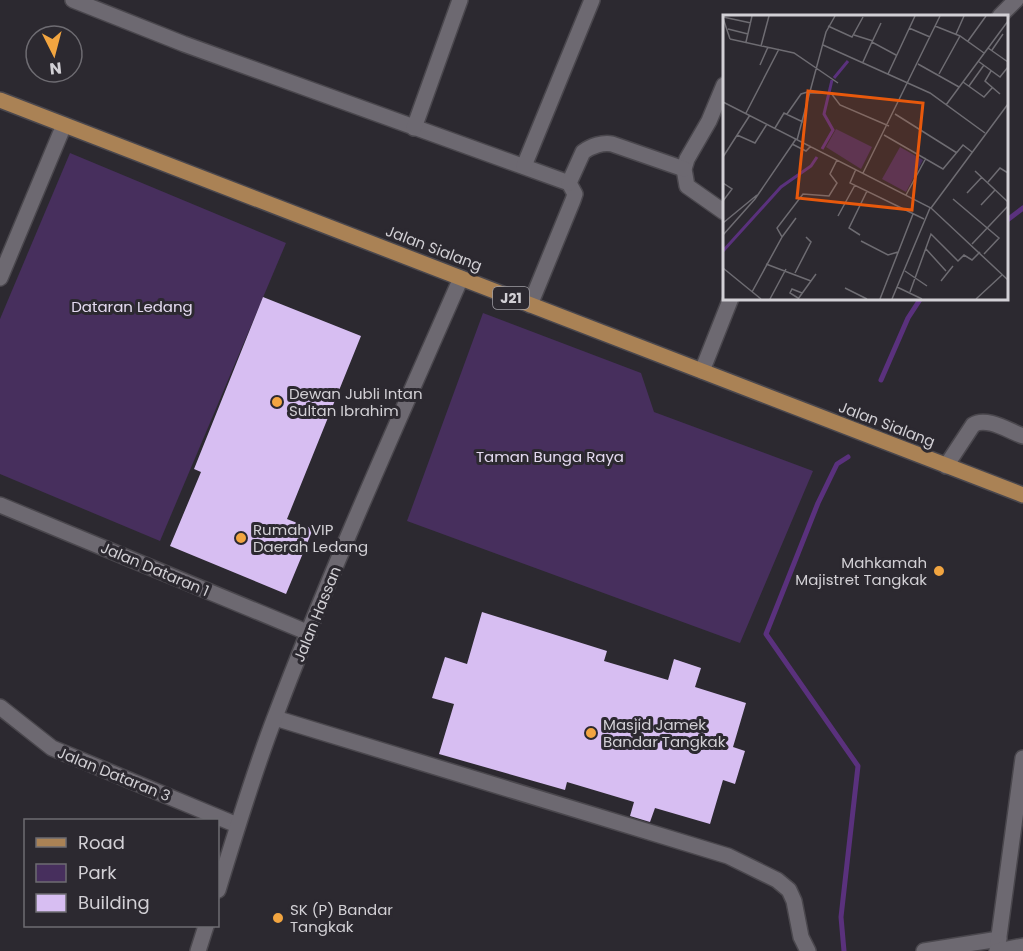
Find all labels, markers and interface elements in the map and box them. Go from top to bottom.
inset map [723,15,1008,300]
north arrow [24,24,84,84]
text: N [48,56,63,80]
street label: Jalan Sialang [383,220,485,276]
road number: J21 [493,287,529,309]
park label: Dataran Ledang [71,296,193,317]
place label: Dewan Jubli Intan Sultan Ibrahim [289,383,423,421]
marker: Dewan Jubli Intan Sultan Ibrahim [270,395,284,409]
street label: Jalan Sialang [836,396,938,452]
park label: Taman Bunga Raya [476,446,624,467]
place label: Rumah VIP Daerah Ledang [253,519,368,557]
marker: Rumah VIP Daerah Ledang [234,531,248,545]
street label: Jalan Dataran 1 [98,537,212,601]
place label: Mahkamah Majistret Tangkak [795,552,927,590]
street label: Jalan Hassan [288,563,346,665]
marker: Mahkamah Majistret Tangkak [932,564,946,578]
place label: Masjid Jamek Bandar Tangkak [603,714,726,752]
marker: Masjid Jamek Bandar Tangkak [584,726,598,740]
street label: Jalan Dataran 3 [54,742,174,806]
legend [24,819,219,927]
text: Road [78,830,125,855]
text: Park [78,860,117,885]
text: Building [78,890,150,915]
place label: SK (P) Bandar Tangkak [290,899,393,937]
marker: SK (P) Bandar Tangkak [271,911,285,925]

